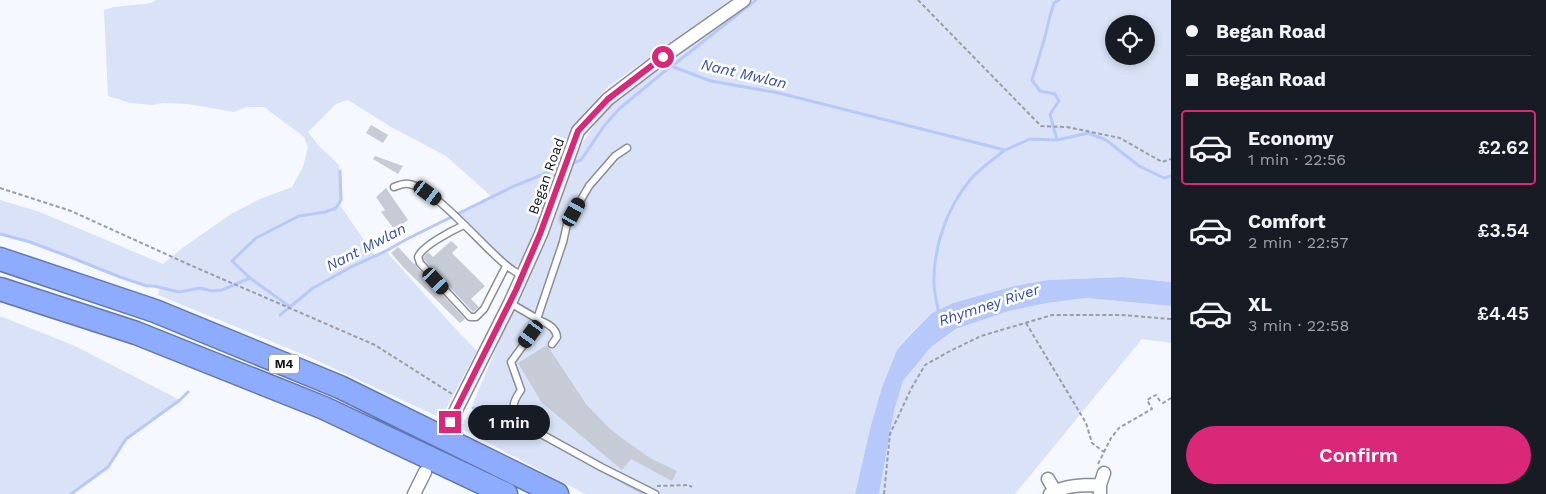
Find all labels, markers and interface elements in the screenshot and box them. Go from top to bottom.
map controls [1105,15,1155,65]
button: locate [1105,15,1155,65]
text: Began Road [1216,20,1326,43]
route start [652,46,674,68]
water label: Nant Mwlan [700,55,788,93]
text: Began Road [1216,68,1326,91]
icon: car [1188,125,1233,170]
text: Economy [1248,127,1333,150]
street label: Began Road [525,136,567,216]
text: £2.62 [1478,136,1529,159]
text: 1 min · 22:56 [1248,150,1346,169]
car [411,178,444,208]
car [560,195,587,229]
icon: car [1188,208,1233,253]
text: Comfort [1248,210,1326,233]
water label: Nant Mwlan [323,219,409,275]
text: £3.54 [1478,219,1529,242]
text: 2 min · 22:57 [1248,233,1348,252]
car [420,265,451,297]
water label: Rhymney River [936,280,1043,330]
icon: car [1188,291,1233,336]
text: XL [1248,293,1272,316]
text: £4.45 [1477,302,1529,325]
text: 3 min · 22:58 [1248,316,1349,335]
car [516,317,545,351]
road number: M4 [269,354,299,374]
callout: 1 min [468,404,550,440]
route end [439,411,461,433]
text: 1 min [488,413,530,432]
button: Confirm [1186,426,1531,484]

